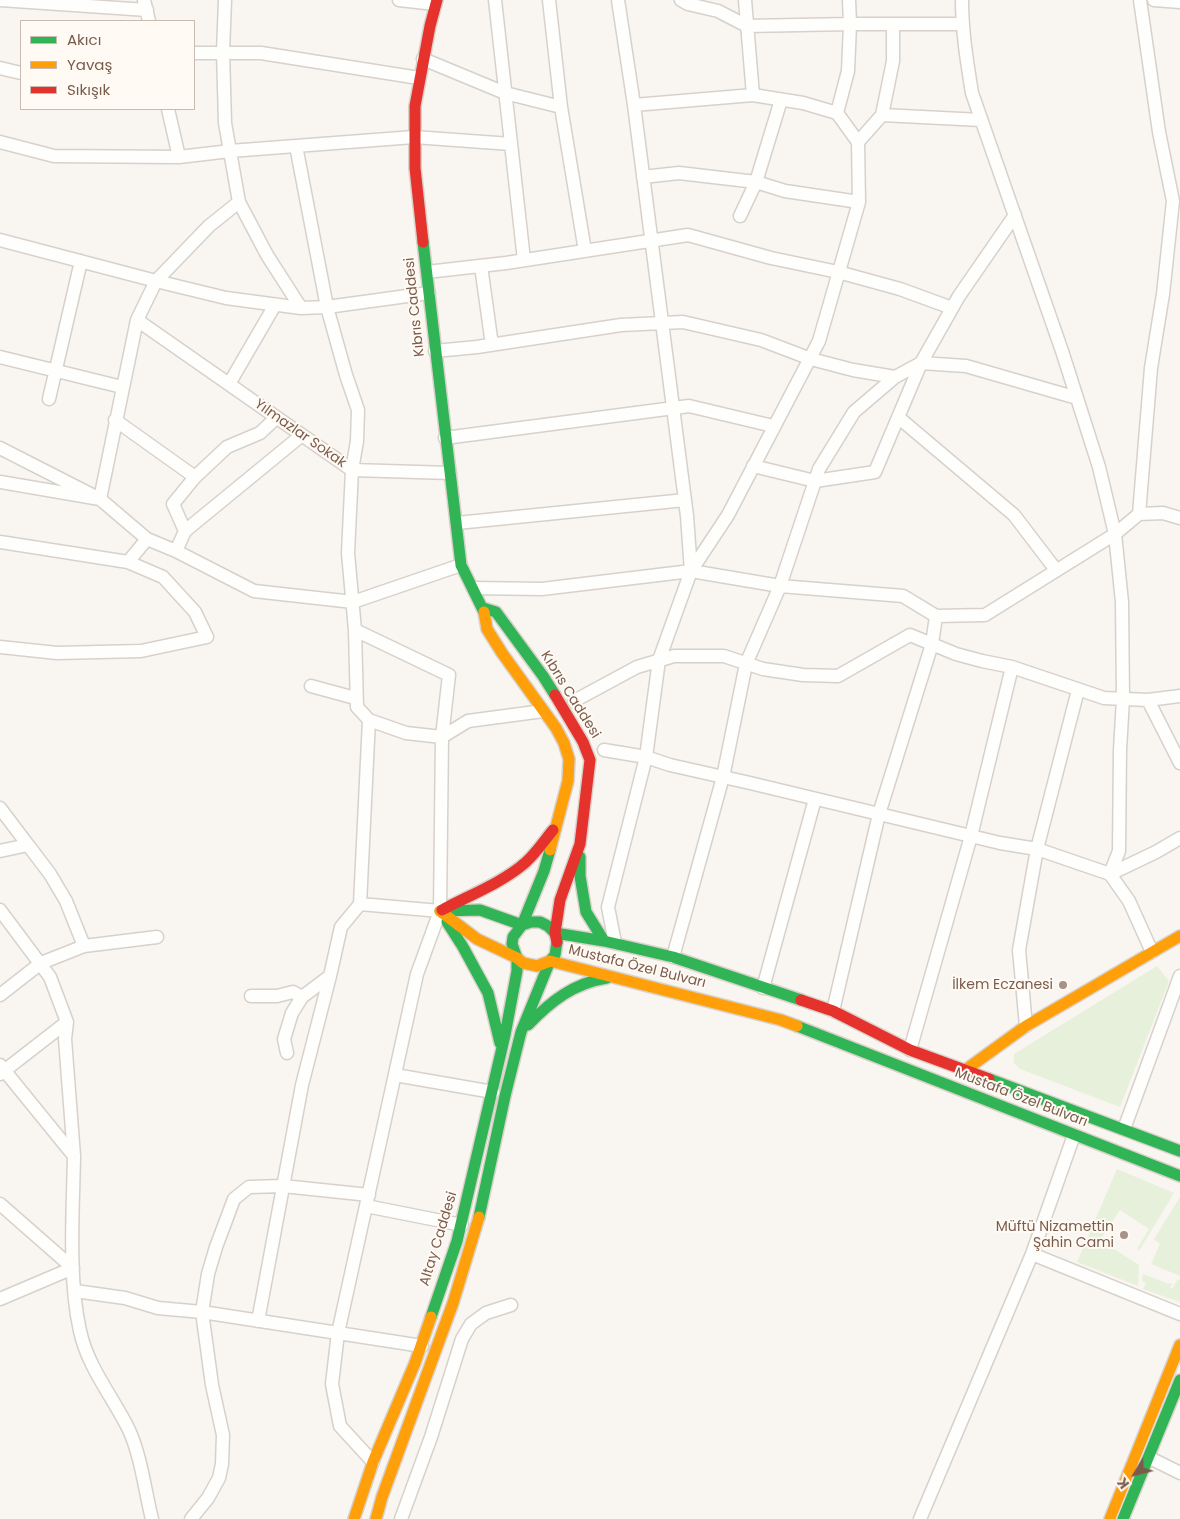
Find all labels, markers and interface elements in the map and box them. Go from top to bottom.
legend [20,20,195,110]
text: Akıcı [67,29,101,50]
text: Yavaş [67,54,112,75]
text: Sıkışık [67,79,110,100]
street label: Kıbrıs Caddesi [401,257,429,357]
street label: Yılmazlar Sokak [251,396,349,472]
street label: Kıbrıs Caddesi [536,648,604,742]
street label: Mustafa Özel Bulvarı [567,942,707,992]
place label: İlkem Eczanesi [952,977,1053,993]
marker: İlkem Eczanesi [1057,979,1069,991]
street label: Mustafa Özel Bulvarı [952,1065,1090,1131]
street label: Altay Caddesi [417,1190,461,1288]
place label: Müftü Nizamettin Şahin Cami [996,1219,1114,1252]
marker: Müftü Nizamettin Şahin Cami [1118,1229,1130,1241]
north arrow [1110,1449,1160,1499]
text: K [1112,1473,1134,1493]

